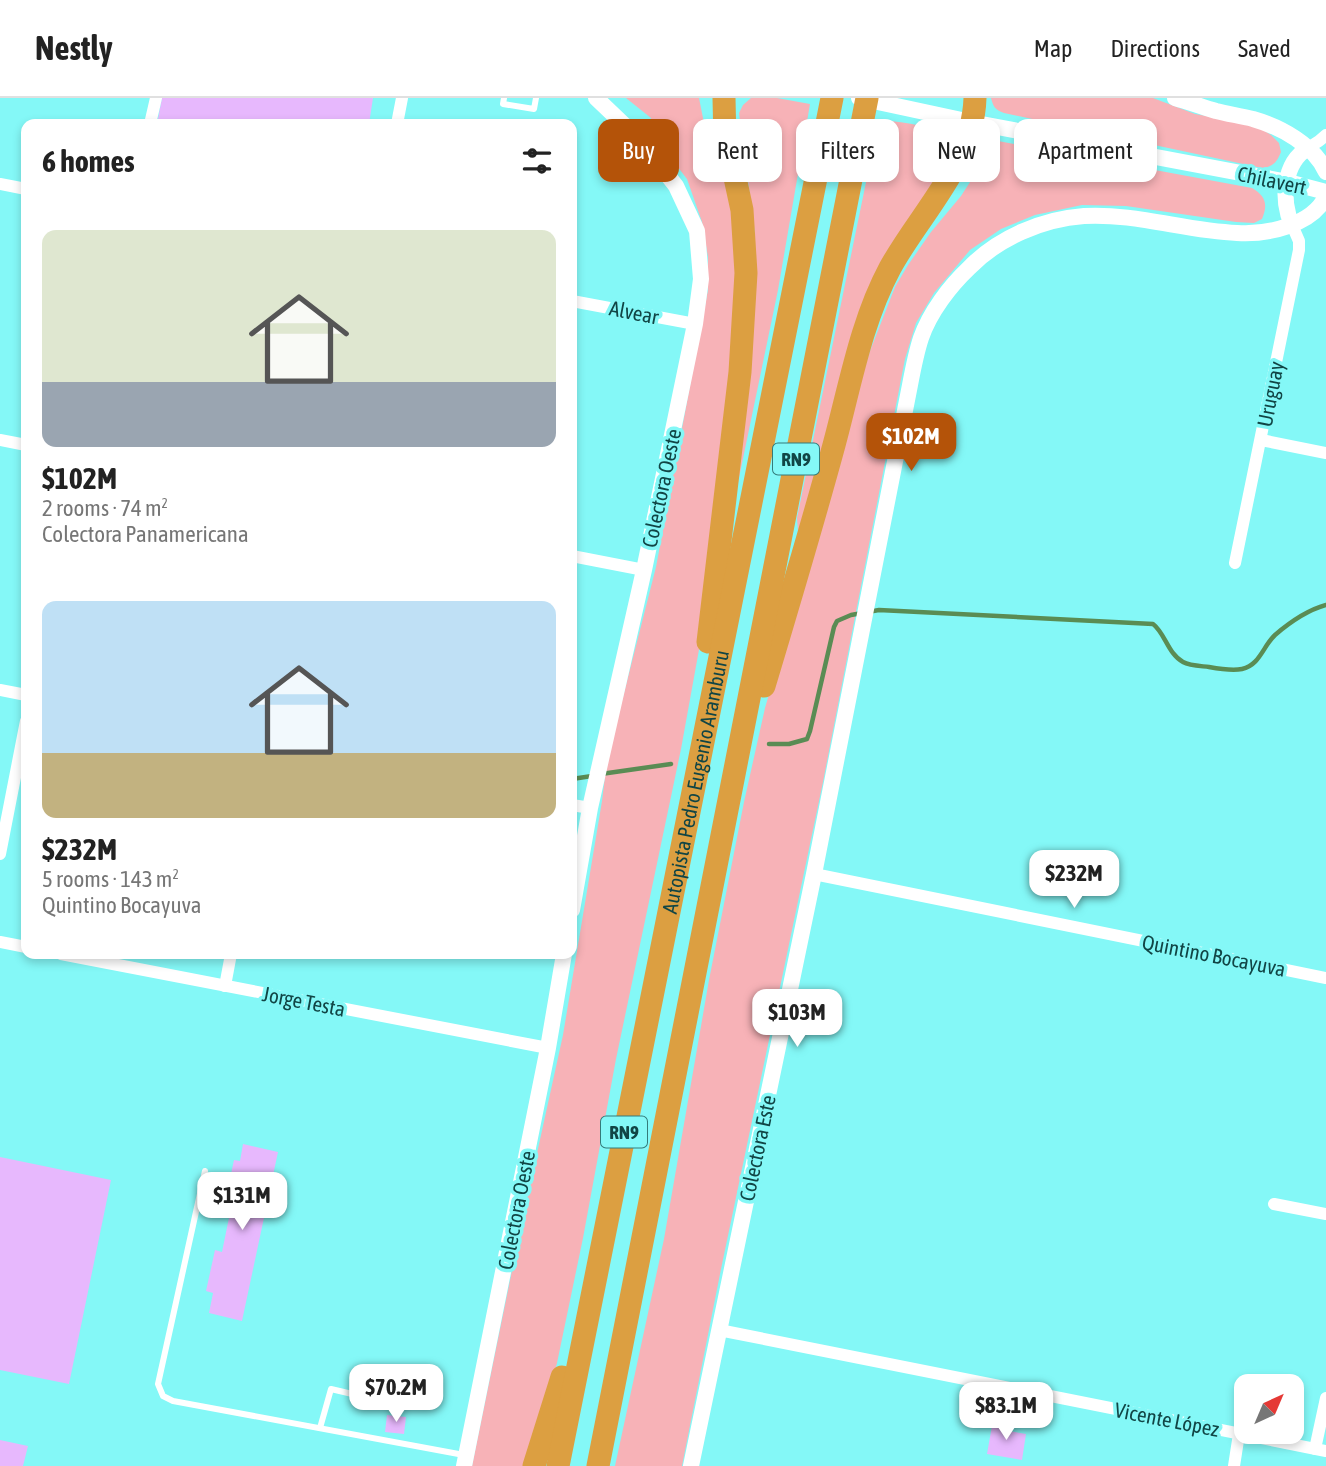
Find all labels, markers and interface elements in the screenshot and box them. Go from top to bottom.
text: Nestly [35,29,113,67]
text: Map [1034,35,1072,62]
text: Directions [1110,35,1200,62]
text: Saved [1238,35,1291,62]
chip: Buy [598,119,679,182]
chip: Rent [693,119,782,182]
chip: Filters [796,119,899,182]
chip: New [913,119,1000,182]
chip: Apartment [1014,119,1157,182]
icon: filters [518,142,556,180]
text: 6 homes [42,144,135,178]
street label: Chilavert [1235,161,1309,199]
icon: home [236,276,362,402]
street label: Alvear [607,295,661,329]
street label: Uruguay [1252,359,1288,429]
pin: $102M [862,414,960,473]
text: $102M [882,423,940,449]
street label: Colectora Oeste [637,427,685,549]
road number: RN9 [773,444,819,474]
text: $102M [42,461,117,495]
text: 2 rooms · 74 m² [42,495,168,521]
text: Colectora Panamericana [42,521,249,547]
icon: home [236,647,362,773]
street label: Autopista Pedro Eugenio Aramburu [657,648,733,915]
text: $232M [42,832,117,866]
pin: $232M [1025,850,1123,910]
text: $232M [1045,860,1103,886]
text: 5 rooms · 143 m² [42,866,179,892]
text: Quintino Bocayuva [42,892,201,918]
street label: Quintino Bocayuva [1140,929,1288,981]
street label: Jorge Testa [261,981,347,1021]
pin: $103M [748,990,846,1049]
text: $103M [768,999,826,1025]
street label: Colectora Este [734,1093,780,1203]
road number: RN9 [601,1116,647,1148]
street label: Colectora Oeste [493,1149,539,1271]
pin: $131M [193,1172,291,1232]
text: $131M [213,1182,271,1208]
pin: $70.2M [339,1364,453,1424]
text: $70.2M [365,1374,427,1400]
north arrow [1234,1374,1304,1444]
map controls [1234,1374,1304,1444]
pin: $83.1M [949,1382,1063,1442]
text: $83.1M [975,1392,1037,1418]
street label: Vicente López [1113,1397,1222,1441]

